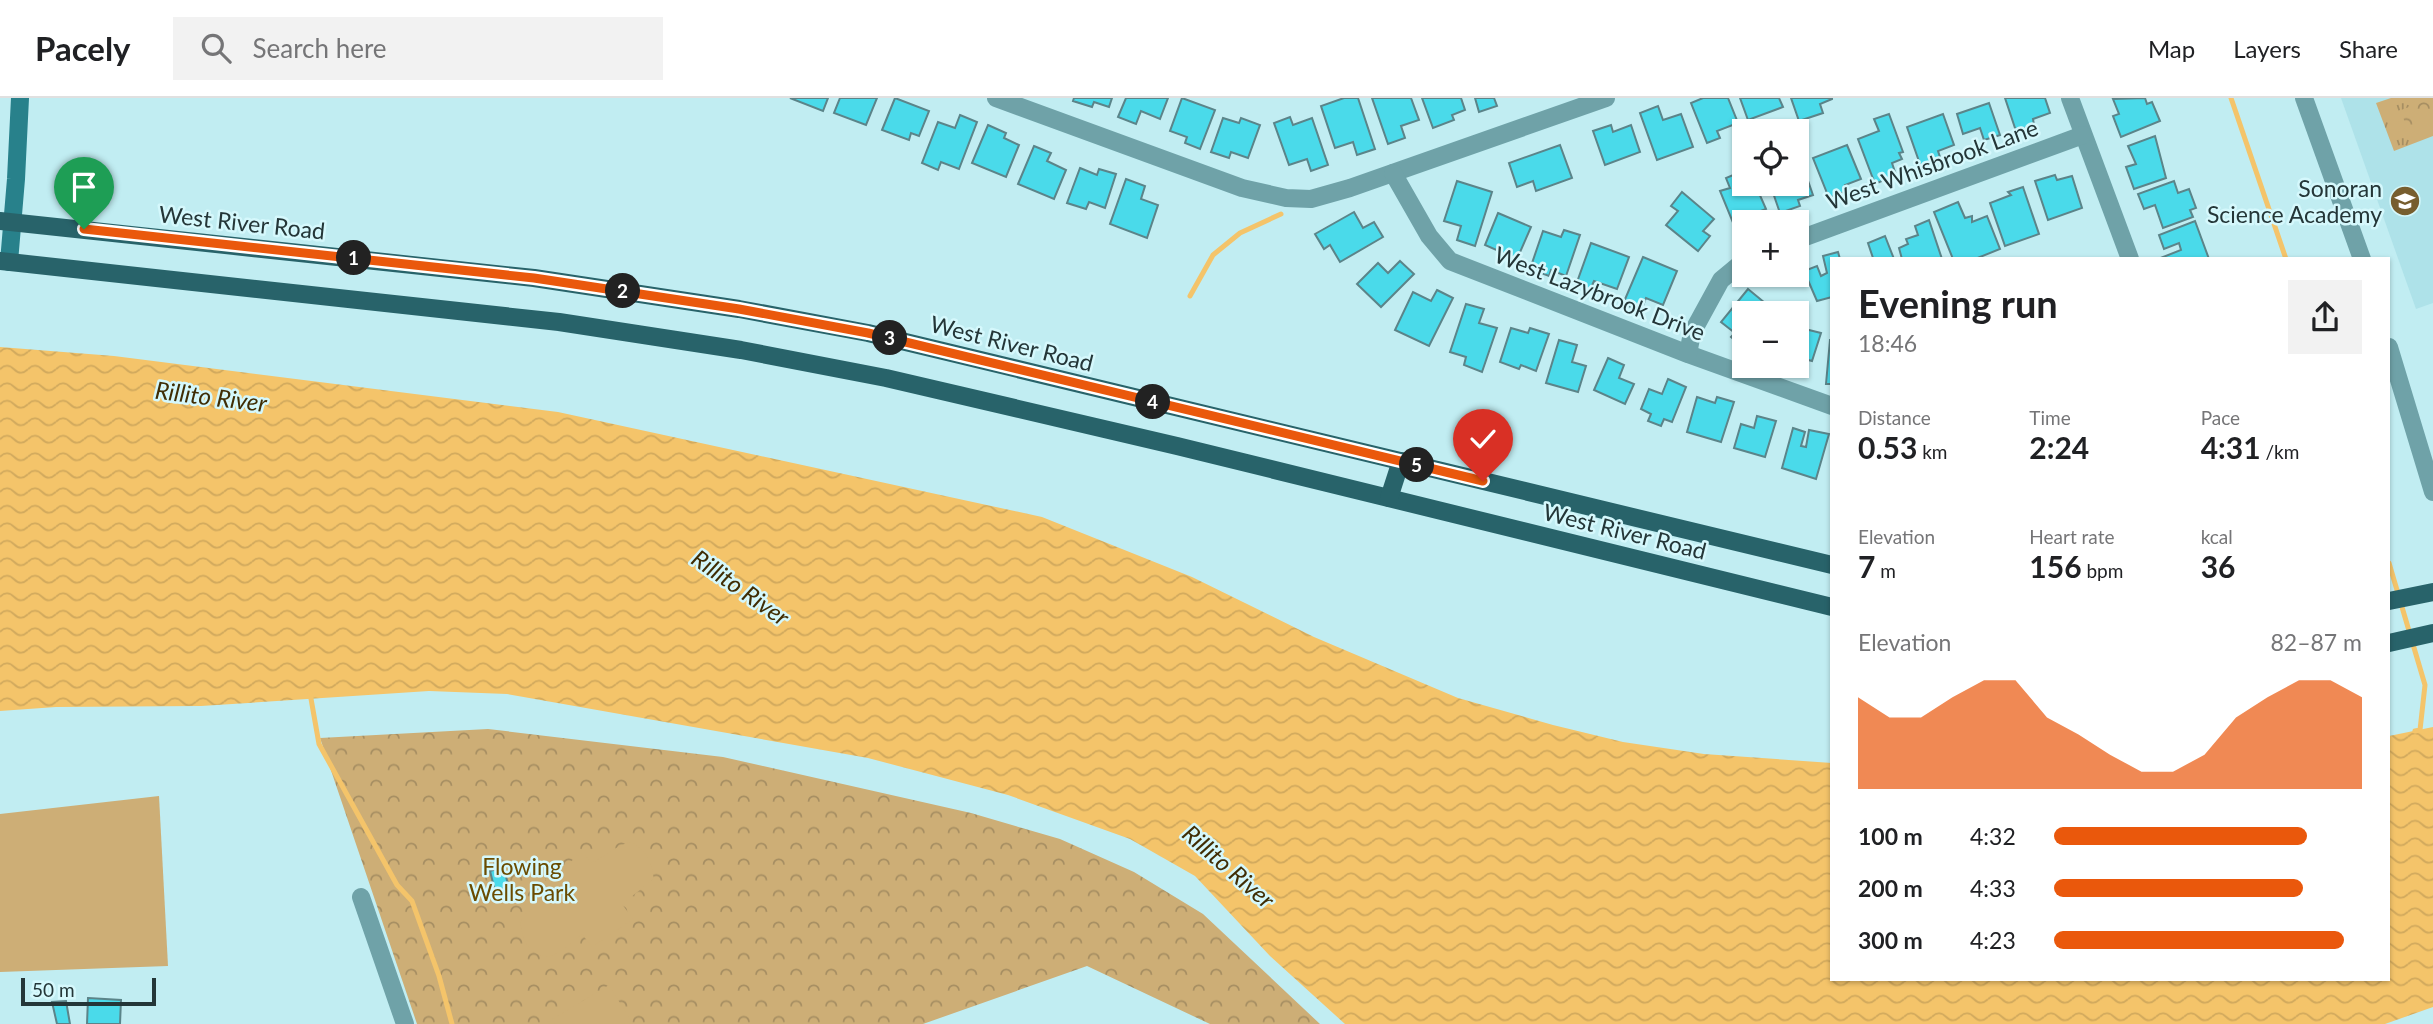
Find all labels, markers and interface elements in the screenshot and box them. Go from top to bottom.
search box [173,17,663,80]
text: Pacely [35,28,131,68]
icon: search [197,29,235,67]
text: Search here [253,32,387,64]
text: Map [2148,34,2195,63]
text: Layers [2233,34,2301,63]
text: Share [2339,34,2398,63]
street label: West Whisbrook Lane [1822,113,2042,215]
map controls [1732,119,1809,378]
button: locate [1732,119,1809,196]
pin [54,157,114,229]
icon: arrive [65,168,103,206]
place label: Sonoran Science Academy [2207,174,2382,228]
school or university icon: Sonoran Science Academy [2388,184,2422,218]
street label: West River Road [157,199,327,245]
button: + [1732,210,1809,287]
pin: 1 [336,240,372,276]
street label: West Lazybrook Drive [1491,240,1709,346]
text: 1 [348,246,359,269]
pin: 2 [606,274,640,308]
text: 2 [617,279,628,302]
text: Evening run [1858,280,2058,326]
button: share [2288,280,2362,354]
button: − [1732,301,1809,378]
street label: West River Road [928,309,1096,377]
pin: 3 [872,320,908,356]
text: 3 [884,326,895,349]
text: 18:46 [1858,329,1917,357]
water label: Rillito River [154,375,269,417]
pin: 4 [1136,384,1170,420]
text: 4 [1147,390,1158,413]
text: Distance [1858,406,1931,429]
text: Time [2029,406,2071,429]
text: Pace [2201,406,2240,429]
pin [1453,409,1513,481]
icon: check [1464,420,1502,458]
text: 0.53 [1858,429,1917,465]
text: 2:24 [2029,429,2089,465]
text: 4:31 [2201,429,2261,465]
text: km [1917,440,1947,463]
text: /km [2261,440,2299,463]
pin: 5 [1400,448,1434,482]
text: 5 [1411,453,1422,476]
street label: West River Road [1541,497,1709,565]
text: Elevation [1858,525,1935,548]
text: Heart rate [2029,525,2115,548]
text: kcal [2201,525,2233,548]
water label: Rillito River [687,543,796,632]
text: 7 [1858,548,1875,584]
text: 156 [2029,548,2082,584]
text: 36 [2201,548,2235,584]
text: m [1875,559,1896,582]
text: bpm [2082,559,2123,582]
text: Elevation [1858,628,1951,656]
text: 82–87 m [2270,628,2362,656]
water label: Rillito River [1177,818,1281,914]
text: 100 m [1858,822,1923,850]
text: 4:32 [1970,822,2016,850]
park label: Flowing Wells Park [469,852,575,906]
text: 200 m [1858,874,1923,902]
text: 4:33 [1970,874,2016,902]
text: 300 m [1858,926,1923,954]
text: 4:23 [1970,926,2016,954]
scale bar [21,975,156,1007]
text: 50 m [32,978,75,1001]

